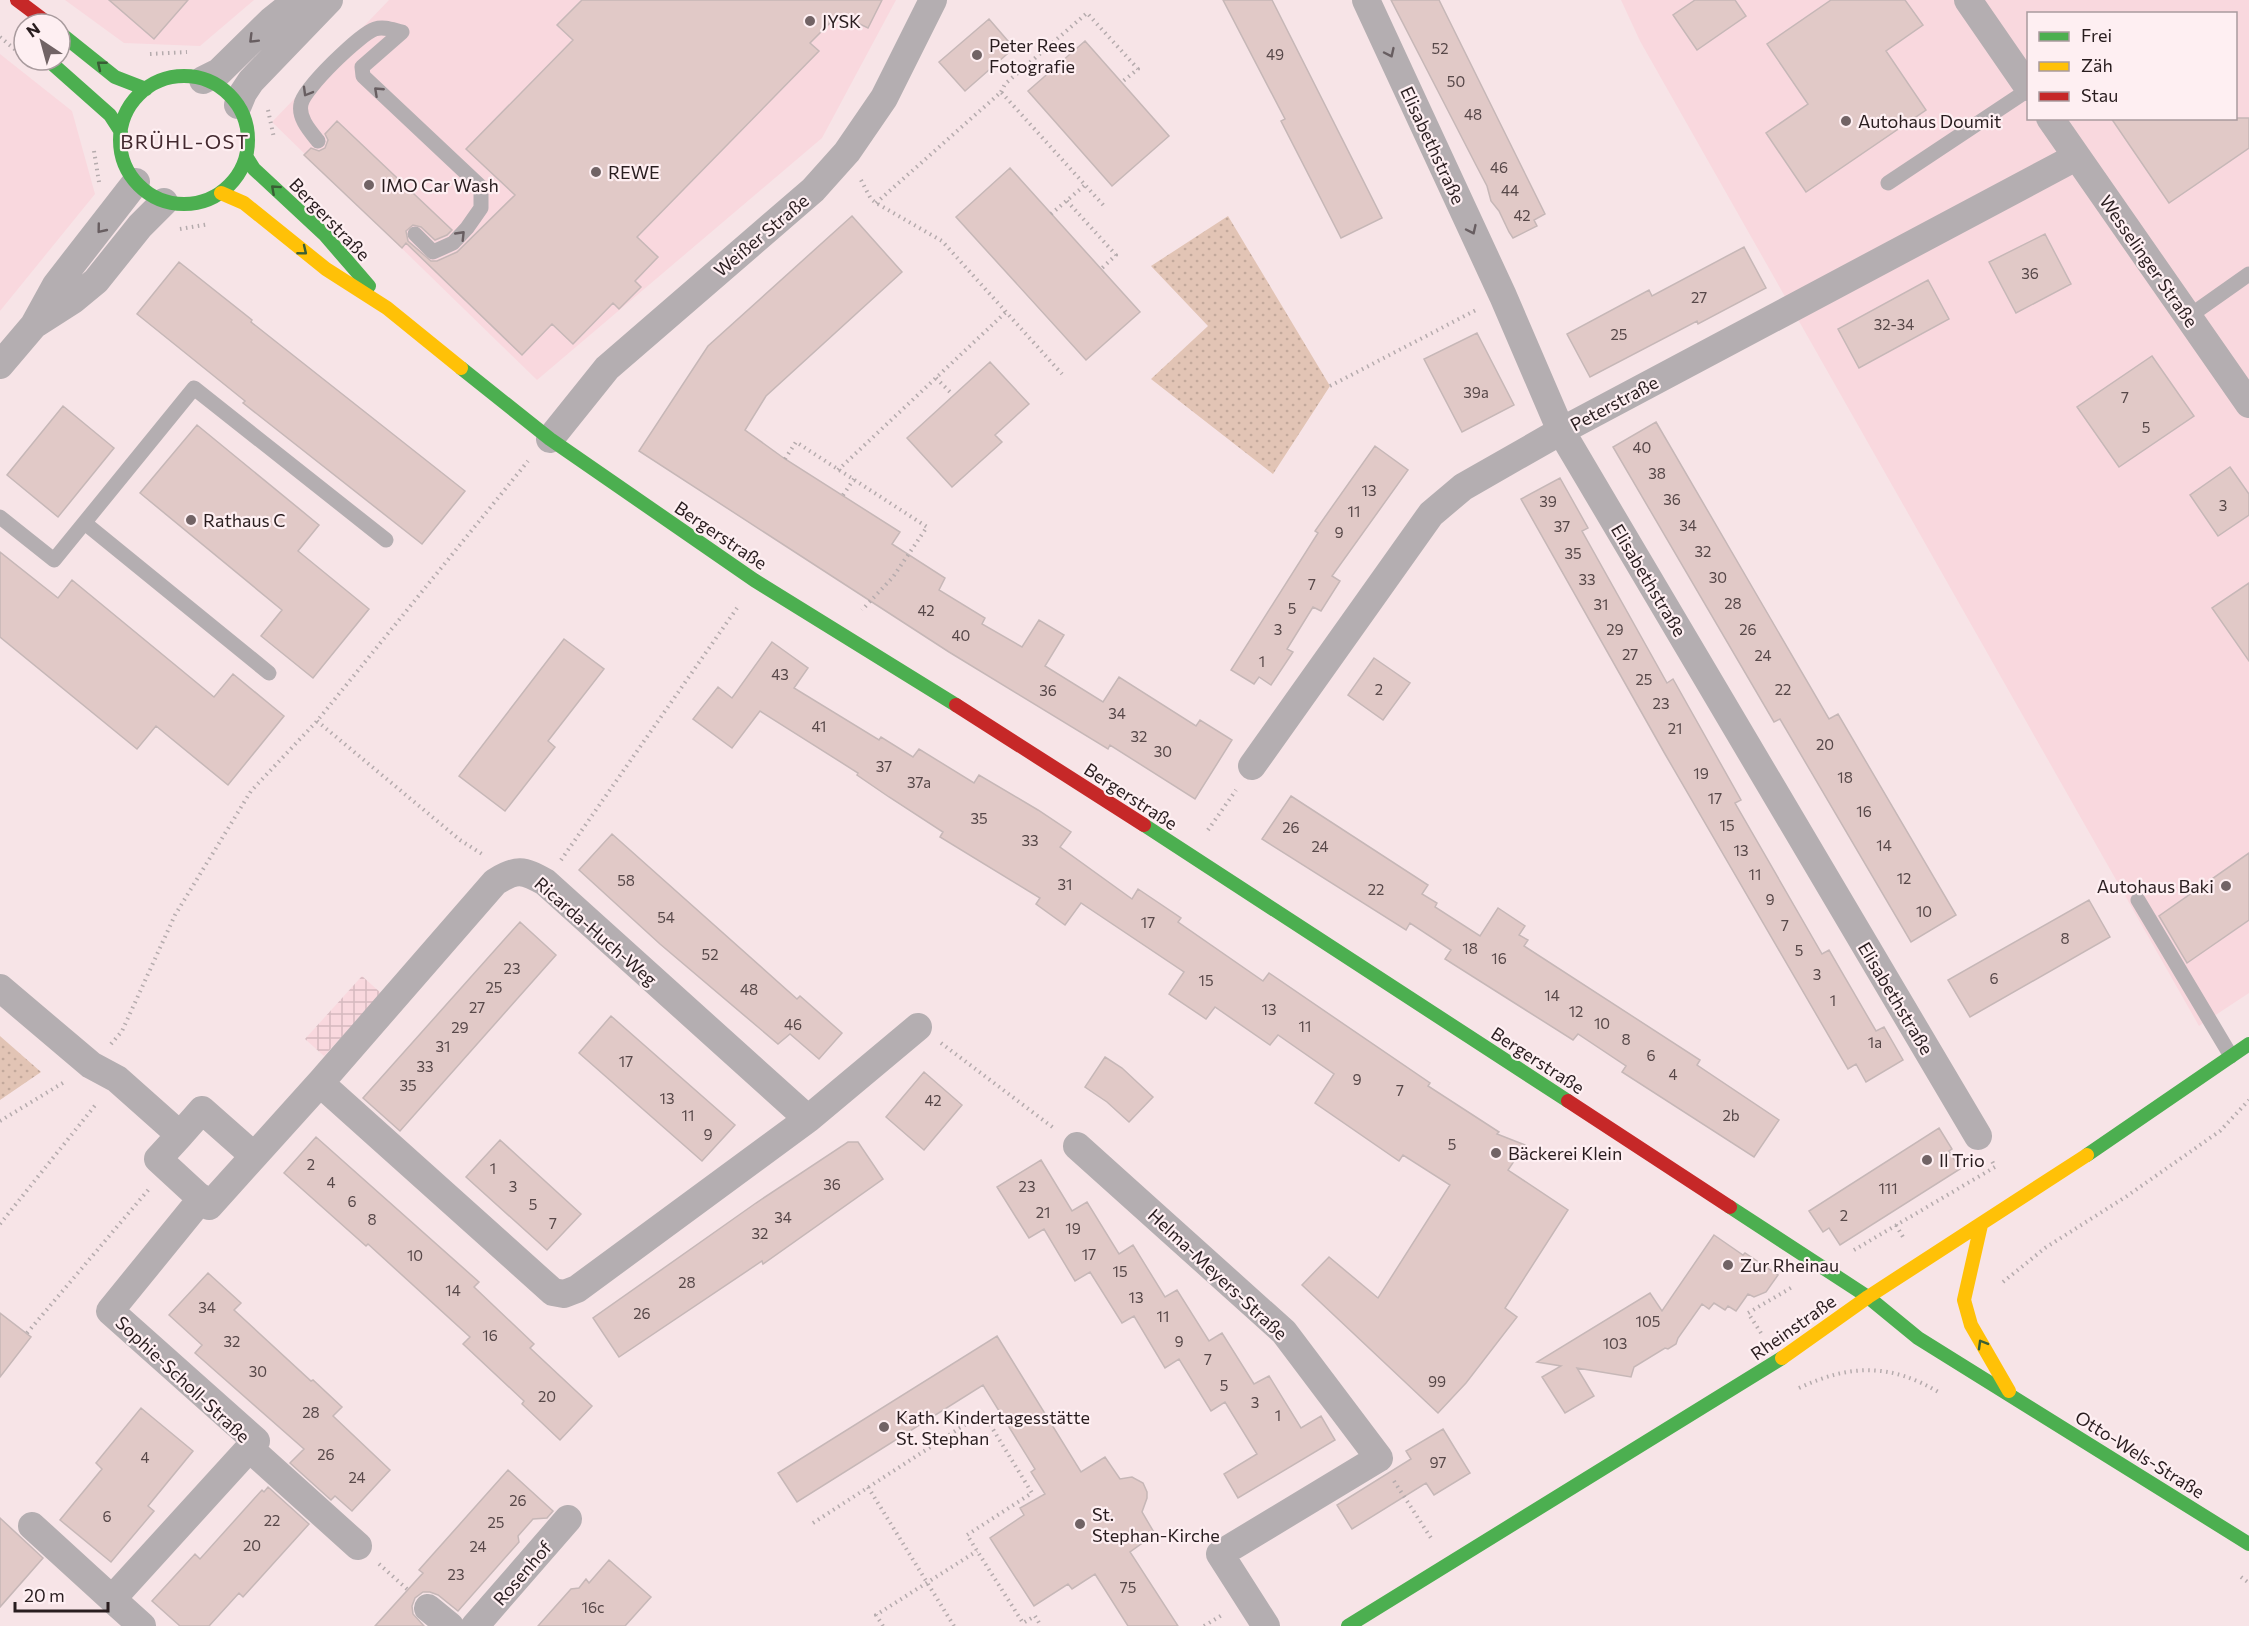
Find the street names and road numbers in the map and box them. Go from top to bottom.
street label: Elisabethstraße [1396,83,1470,207]
street label: Bergerstraße [285,173,375,265]
street label: Weißer Straße [709,189,813,281]
street label: Wesselinger Straße [2095,191,2203,331]
street label: Peterstraße [1566,371,1662,435]
street label: Bergerstraße [671,496,771,574]
street label: Elisabethstraße [1607,520,1691,640]
street label: Bergerstraße [1080,758,1182,834]
street label: Ricarda-Huch-Weg [530,872,662,990]
street label: Elisabethstraße [1854,938,1938,1058]
street label: Bergerstraße [1487,1022,1589,1098]
street label: Helma-Meyers-Straße [1144,1204,1292,1344]
street label: Rheinstraße [1746,1290,1840,1364]
street label: Sophie-Scholl-Straße [111,1311,255,1447]
street label: Otto-Wels-Straße [2071,1405,2209,1503]
street label: Rosenhof [488,1536,557,1610]

